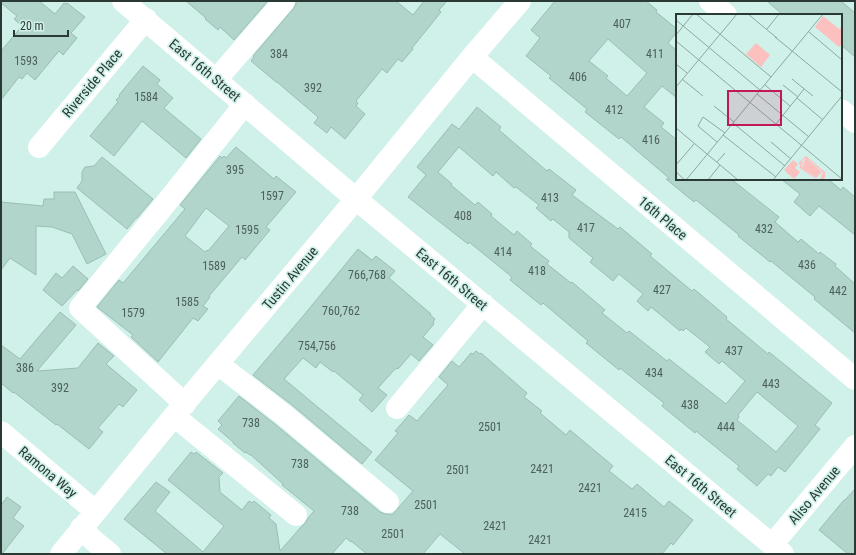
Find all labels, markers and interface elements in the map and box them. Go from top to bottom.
scale bar [14,12,68,38]
inset map [676,14,842,180]
house number: 407 [613,17,631,31]
text: 20 m [20,19,44,33]
street label: East 16th Street [166,36,244,104]
street label: Riverside Place [59,45,126,120]
house number: 384 [270,47,288,61]
house number: 411 [646,47,664,61]
house number: 1593 [14,54,38,68]
house number: 406 [569,70,587,84]
house number: 392 [304,81,322,95]
house number: 1584 [134,90,158,104]
house number: 412 [605,103,623,117]
house number: 416 [642,133,660,147]
house number: 395 [226,163,244,177]
house number: 1597 [260,189,284,203]
house number: 413 [541,191,559,205]
street label: 16th Place [635,193,691,243]
house number: 408 [454,209,472,223]
house number: 417 [577,221,595,235]
house number: 432 [755,222,773,236]
house number: 1595 [235,223,259,237]
street label: Tustin Avenue [259,243,321,313]
street label: East 16th Street [413,245,491,313]
house number: 414 [494,245,512,259]
house number: 436 [798,258,816,272]
house number: 1589 [202,259,226,273]
house number: 418 [528,264,546,278]
house number: 766,768 [348,268,386,282]
house number: 427 [653,283,671,297]
house number: 442 [829,284,847,298]
house number: 1585 [175,295,199,309]
house number: 760,762 [322,304,360,318]
house number: 1579 [121,306,145,320]
house number: 754,756 [298,339,336,353]
house number: 437 [725,344,743,358]
house number: 386 [16,361,34,375]
house number: 434 [645,366,663,380]
house number: 443 [762,377,780,391]
house number: 392 [51,381,69,395]
house number: 438 [681,398,699,412]
house number: 738 [242,416,260,430]
house number: 2501 [478,420,502,434]
house number: 444 [717,420,735,434]
street label: Ramona Way [16,443,81,501]
street label: East 16th Street [662,452,740,520]
house number: 738 [291,457,309,471]
house number: 2421 [530,462,554,476]
street label: Aliso Avenue [785,462,843,528]
house number: 2501 [446,463,470,477]
house number: 2421 [578,481,602,495]
house number: 2501 [414,498,438,512]
house number: 738 [341,504,359,518]
house number: 2415 [623,506,647,520]
house number: 2421 [483,519,507,533]
house number: 2501 [381,527,405,541]
house number: 2421 [528,533,552,547]

